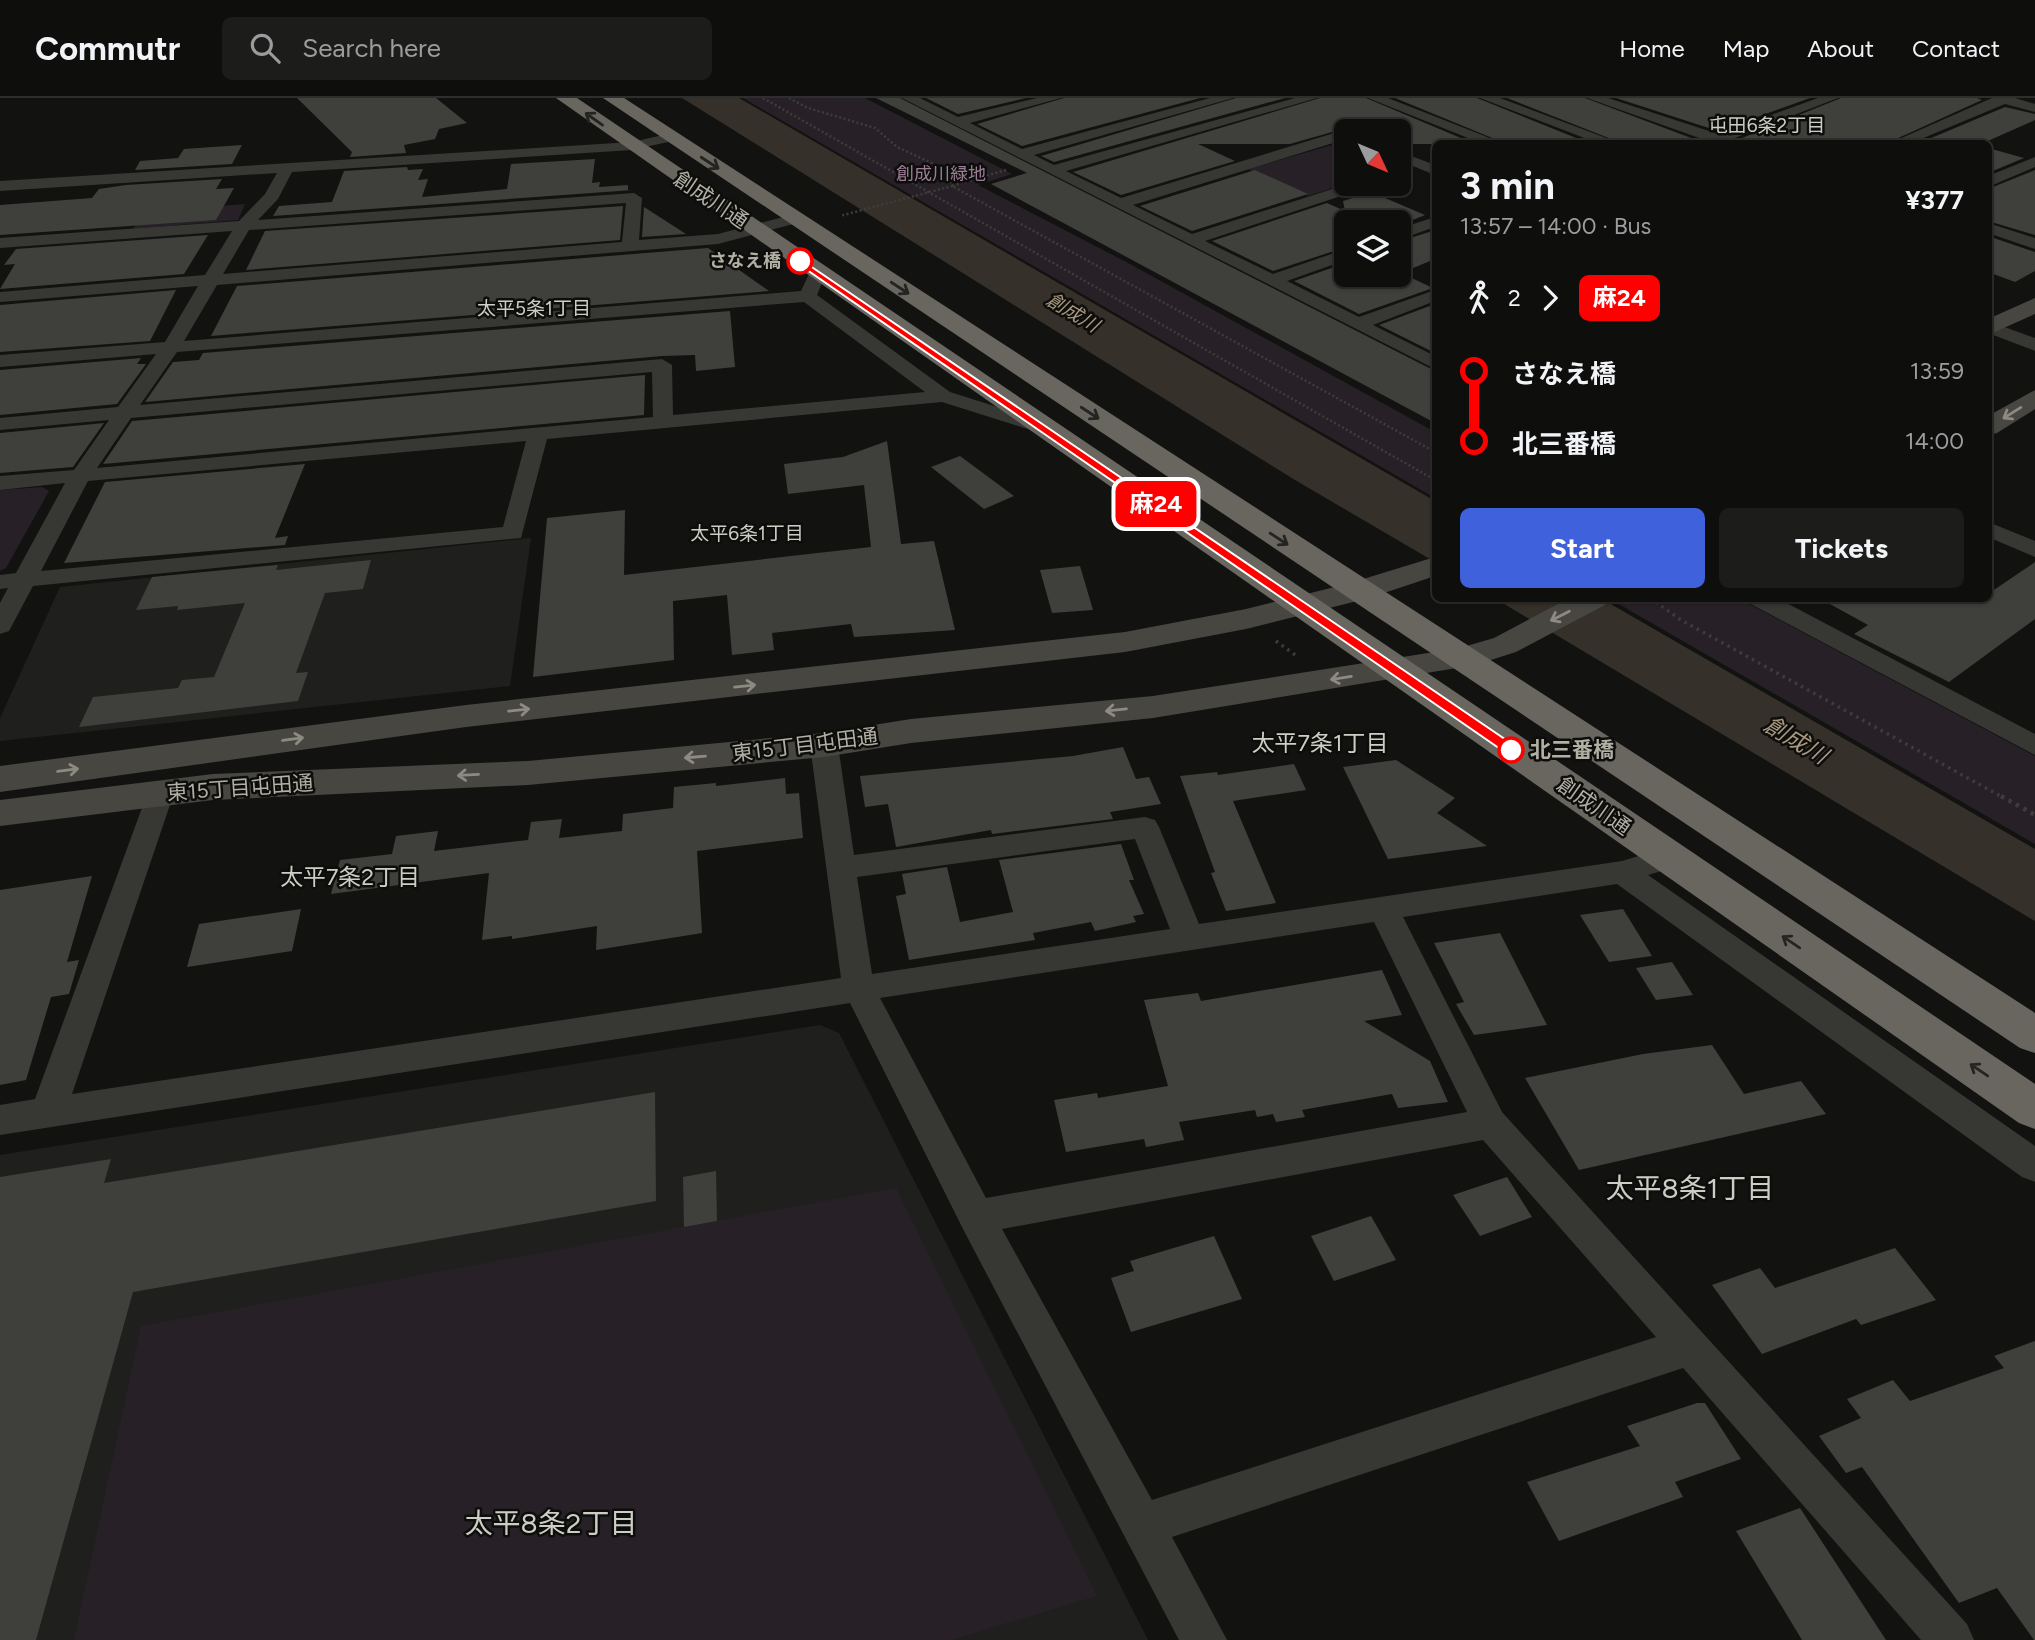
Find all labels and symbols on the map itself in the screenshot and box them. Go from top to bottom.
one-way arrow [585,112,604,126]
district label: 屯田6条2丁目 [1709,114,1825,137]
north arrow [1334,119,1410,196]
one-way arrow [700,155,719,170]
park label: 創成川緑地 [896,163,986,185]
street label: 創成川通 [669,166,753,233]
marker: さなえ橋 [787,248,813,274]
place label: さなえ橋 [709,250,781,272]
one-way arrow [890,281,909,295]
water label: 創成川 [1042,288,1105,338]
district label: 太平5条1丁目 [477,297,591,320]
one-way arrow [2002,406,2022,420]
one-way arrow [1079,407,1099,421]
line badge: 麻24 [1116,481,1196,527]
district label: 太平6条1丁目 [690,522,804,545]
one-way arrow [1269,532,1289,546]
one-way arrow [1550,610,1570,624]
one-way arrow [1330,672,1353,685]
one-way arrow [733,679,756,692]
one-way arrow [507,703,530,716]
one-way arrow [1105,704,1127,717]
water label: 創成川 [1759,710,1835,771]
street label: 東15丁目屯田通 [731,723,879,766]
district label: 太平7条1丁目 [1252,729,1388,757]
one-way arrow [281,733,304,746]
marker: 北三番橋 [1498,737,1524,763]
place label: 北三番橋 [1530,737,1614,762]
one-way arrow [684,751,707,764]
one-way arrow [56,763,79,776]
one-way arrow [457,769,480,782]
street label: 東15丁目屯田通 [166,770,314,805]
street label: 創成川通 [1553,771,1636,840]
district label: 太平7条2丁目 [280,863,420,891]
one-way arrow [1782,935,1801,949]
one-way arrow [1970,1063,1989,1077]
district label: 太平8条1丁目 [1606,1171,1774,1205]
district label: 太平8条2丁目 [465,1506,637,1540]

